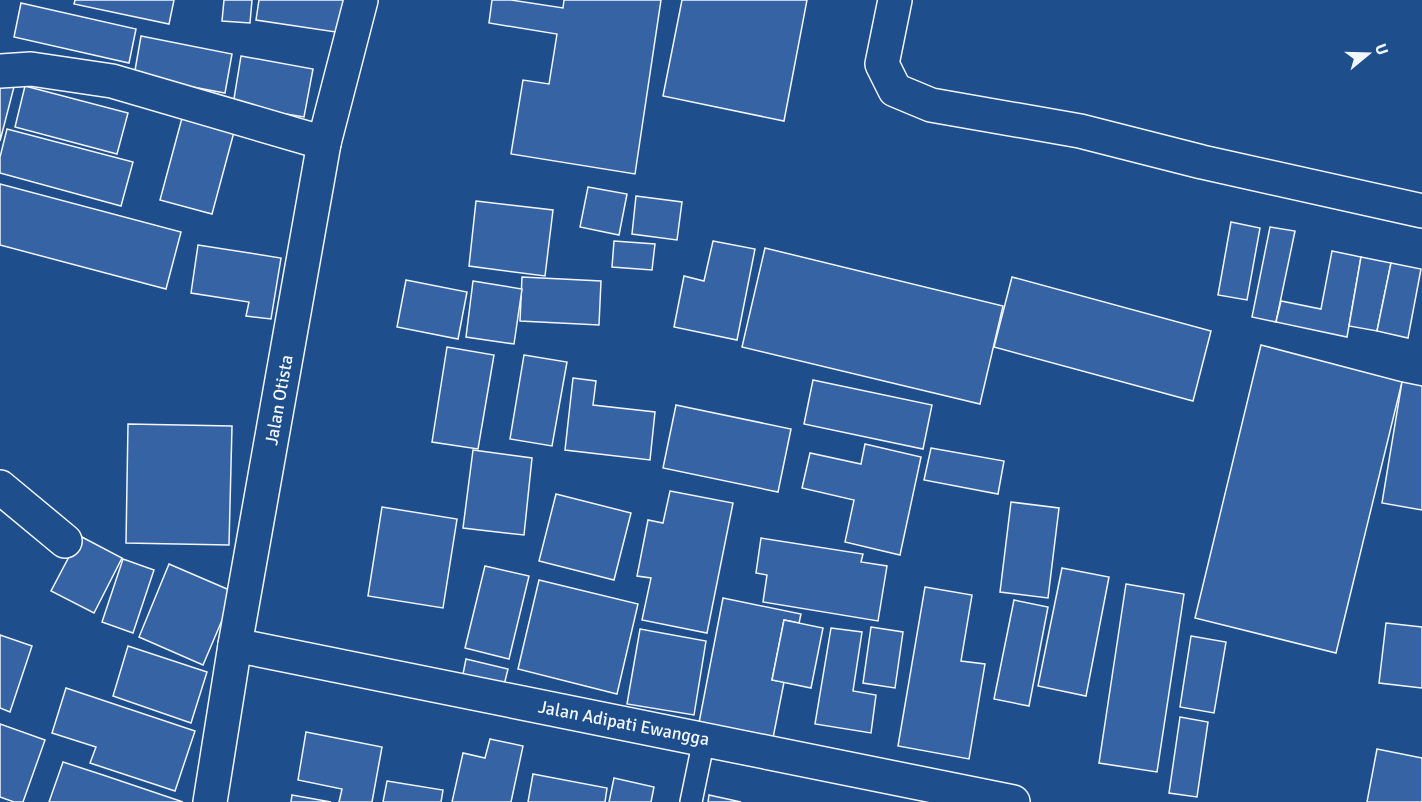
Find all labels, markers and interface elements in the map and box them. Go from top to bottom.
north arrow [1338,24,1398,84]
text: U [1370,41,1392,58]
street label: Jalan Otista [260,353,298,447]
street label: Jalan Adipati Ewangga [537,696,711,750]

